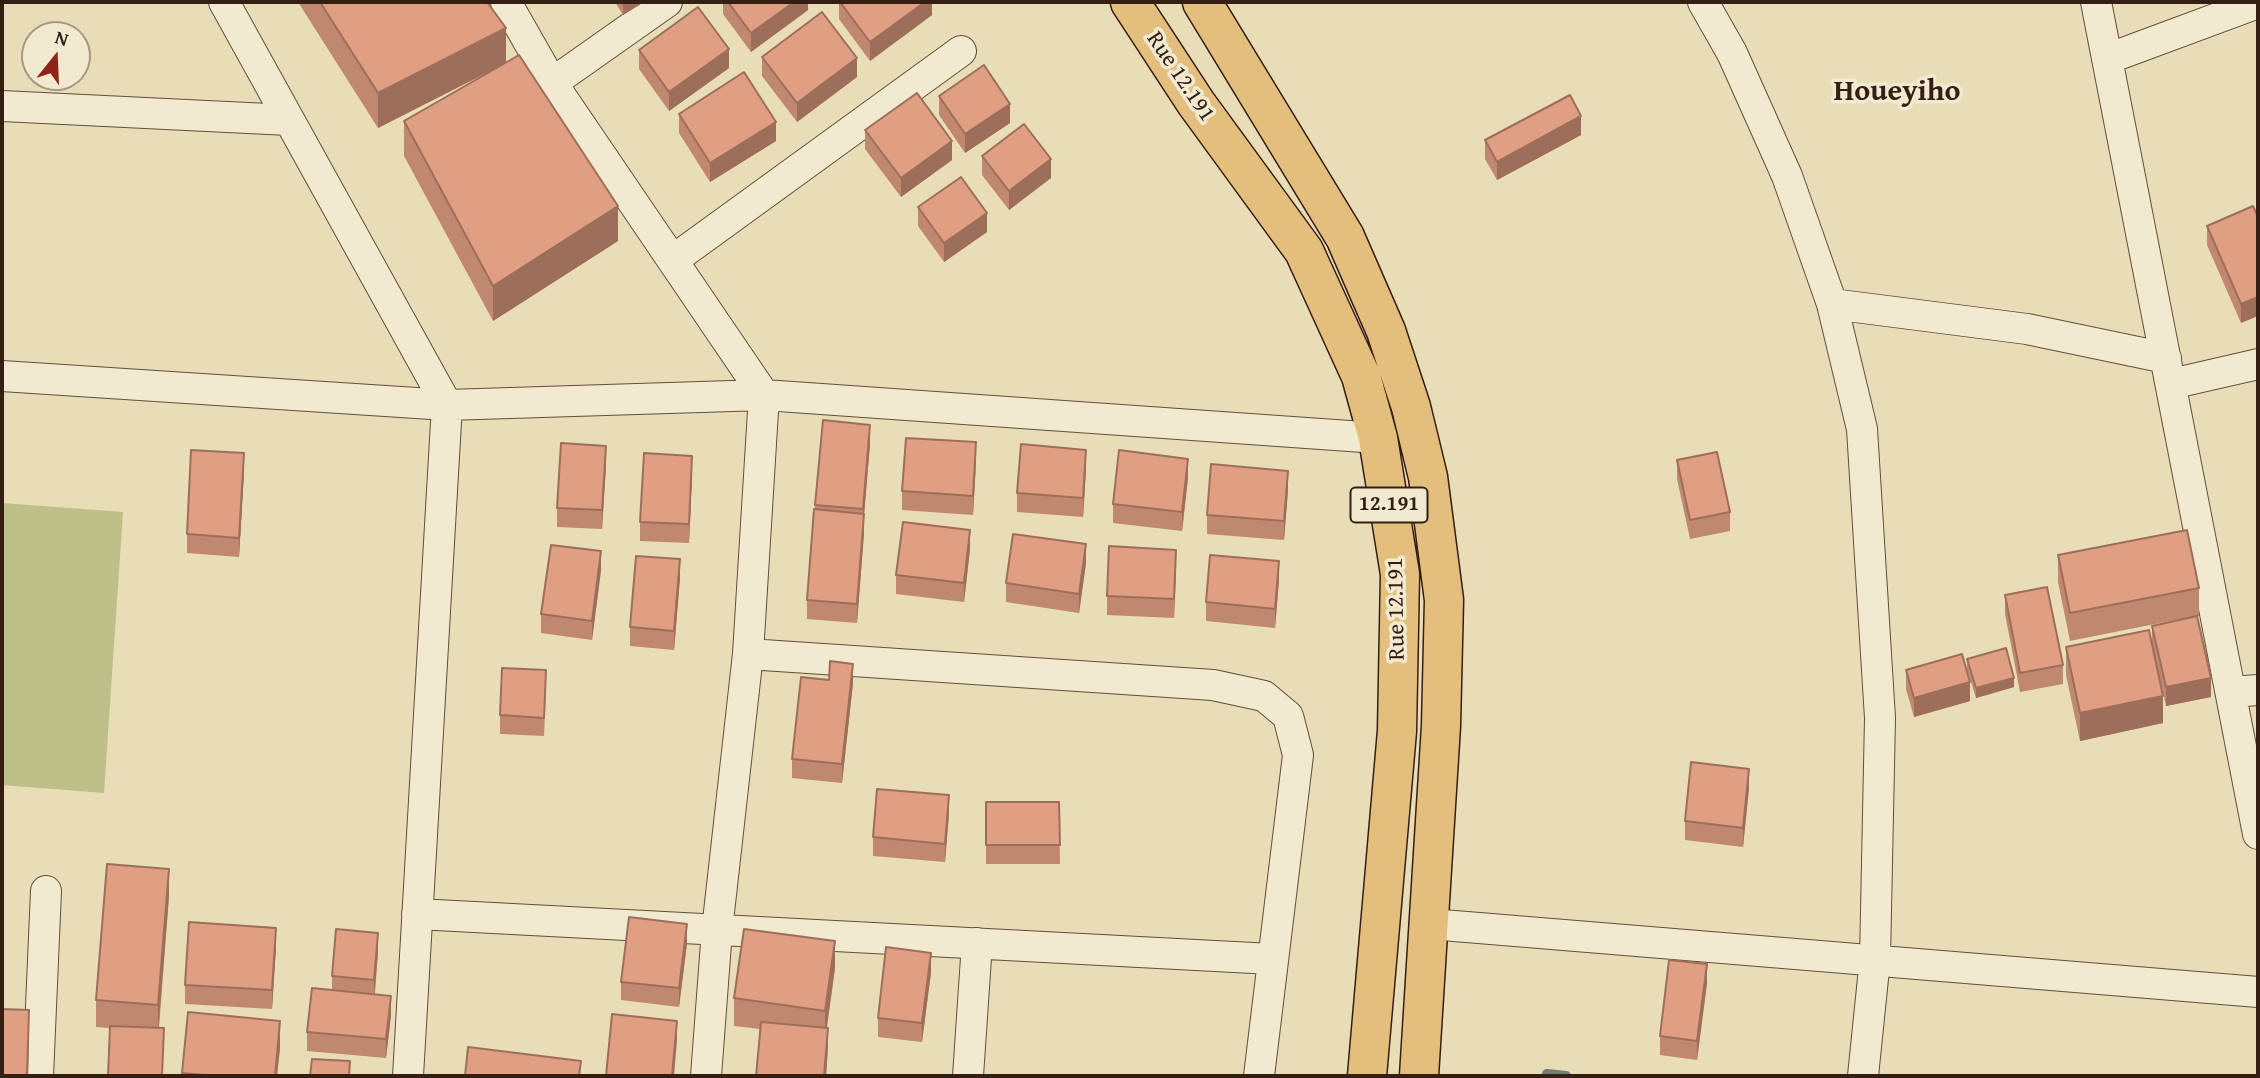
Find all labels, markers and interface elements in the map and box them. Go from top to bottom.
north arrow [21,21,91,91]
text: N [51,23,72,53]
street label: Rue 12.191 [1140,27,1220,127]
district label: Houeyiho [1833,74,1961,110]
road number: 12.191 [1350,488,1428,522]
street label: Rue 12.191 [1382,558,1412,660]

